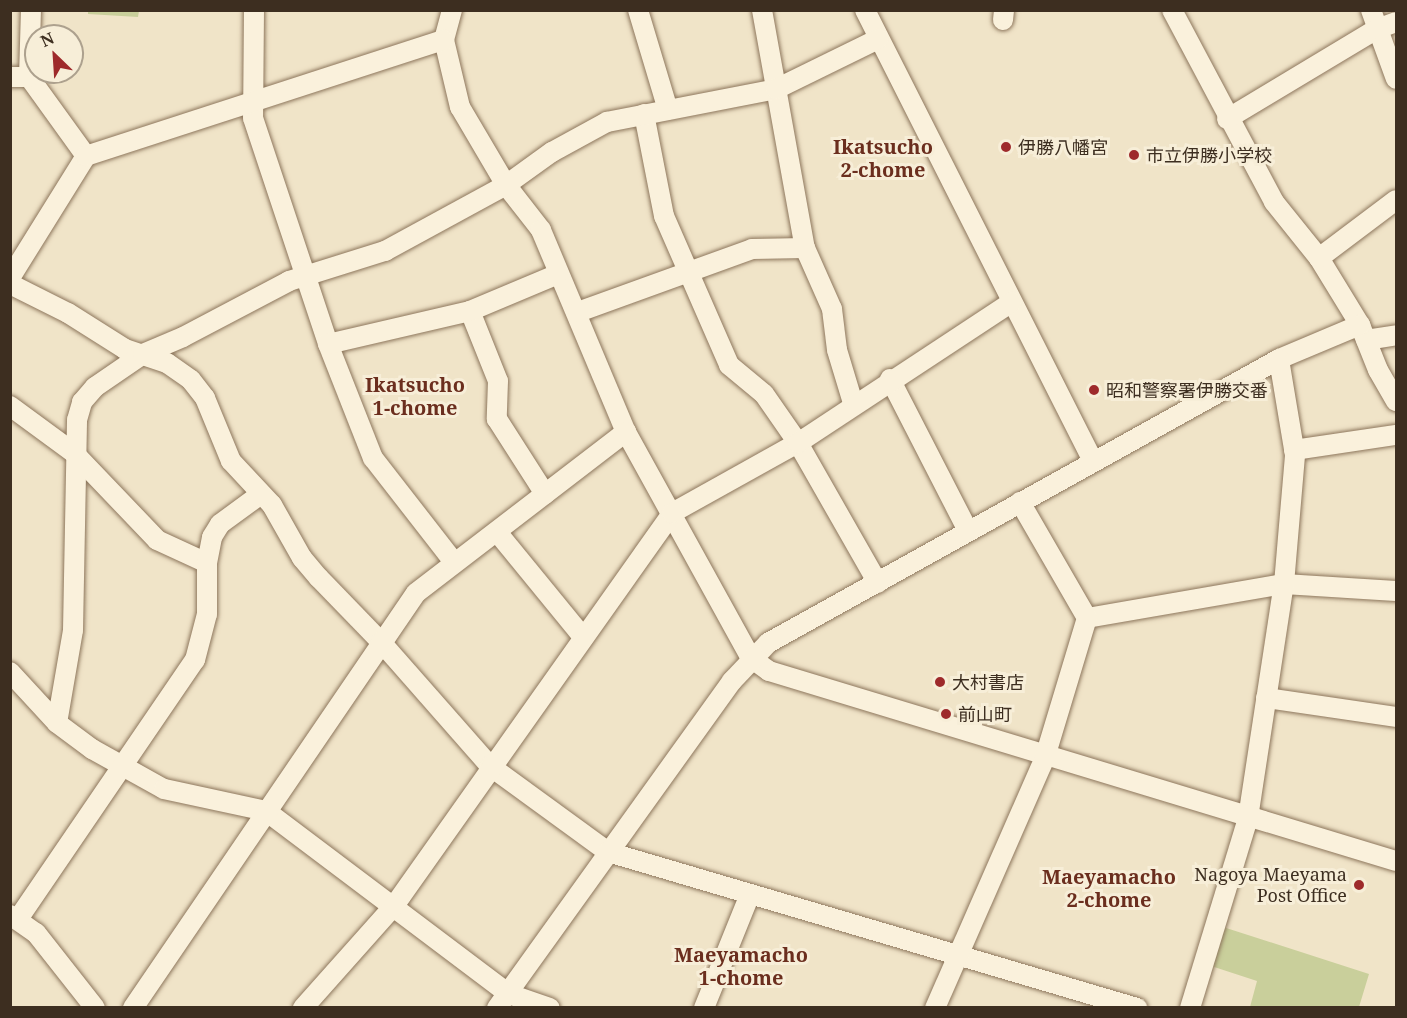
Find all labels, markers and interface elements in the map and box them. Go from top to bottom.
north arrow [24,24,84,84]
text: N [37,27,58,52]
district label: Ikatsucho 2-chome [833,135,933,182]
place label: 伊勝八幡宮 [1018,136,1108,158]
marker: 伊勝八幡宮 [999,140,1013,154]
place label: 市立伊勝小学校 [1146,144,1272,166]
marker: 市立伊勝小学校 [1127,148,1141,162]
district label: Ikatsucho 1-chome [365,372,465,419]
place label: 昭和警察署伊勝交番 [1106,379,1268,401]
marker: 昭和警察署伊勝交番 [1087,383,1101,397]
place label: 大村書店 [952,671,1024,693]
marker: 大村書店 [933,675,947,689]
place label: 前山町 [958,703,1012,725]
marker: 前山町 [939,707,953,721]
district label: Maeyamacho 2-chome [1042,864,1176,911]
place label: Nagoya Maeyama Post Office [1194,864,1347,906]
marker: Nagoya Maeyama Post Office [1352,878,1366,892]
district label: Maeyamacho 1-chome [674,942,808,989]

